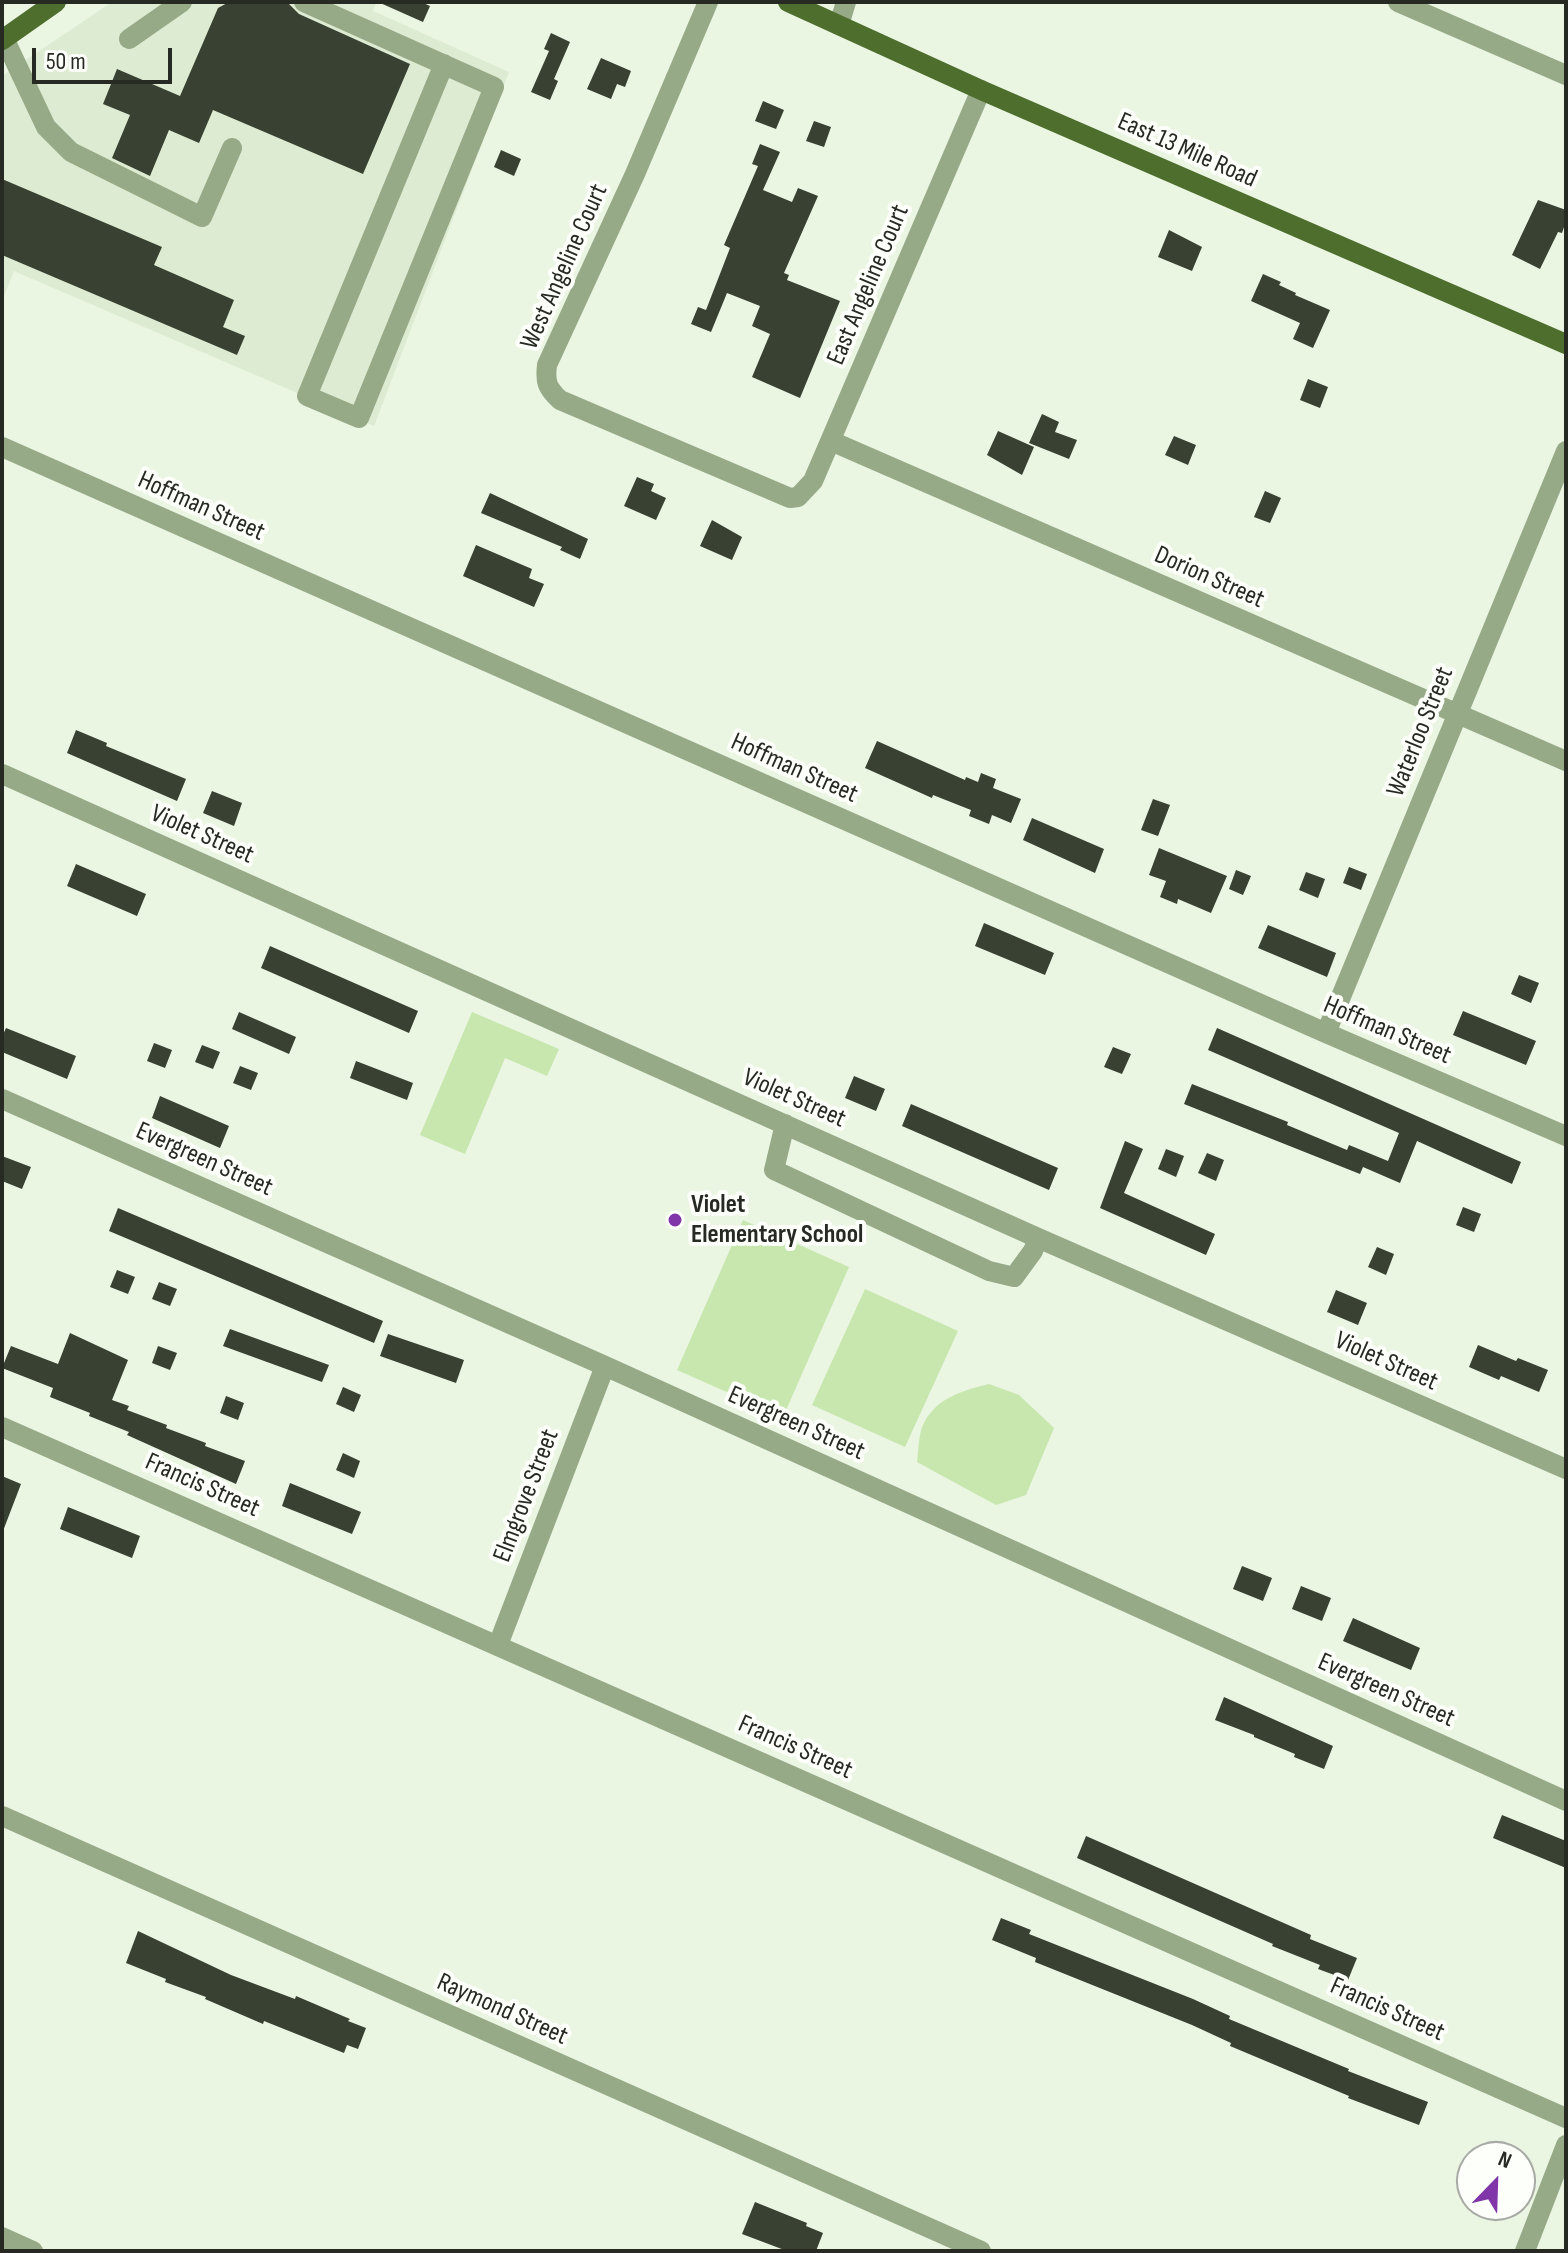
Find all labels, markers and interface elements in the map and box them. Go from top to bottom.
scale bar [36,32,176,82]
text: 50 m [46,47,86,76]
street label: East 13 Mile Road [1113,106,1261,196]
street label: West Angeline Court [515,180,615,354]
street label: East Angeline Court [821,200,917,370]
street label: Hoffman Street [133,465,269,549]
street label: Dorion Street [1149,540,1269,616]
street label: Waterloo Street [1381,663,1461,801]
street label: Hoffman Street [726,727,862,811]
street label: Violet Street [146,798,258,872]
street label: Hoffman Street [1318,990,1456,1072]
street label: Violet Street [738,1062,850,1136]
street label: Evergreen Street [131,1116,277,1204]
place label: Violet Elementary School [691,1189,863,1250]
marker: Violet Elementary School [666,1211,684,1229]
street label: Violet Street [1330,1325,1442,1399]
street label: Evergreen Street [723,1380,869,1468]
street label: Elmgrove Street [487,1425,567,1567]
street label: Francis Street [140,1447,264,1525]
street label: Evergreen Street [1313,1647,1459,1735]
street label: Francis Street [733,1709,857,1787]
street label: Raymond Street [432,1967,572,2053]
street label: Francis Street [1325,1971,1449,2049]
north arrow [1456,2141,1536,2221]
text: N [1494,2146,1515,2175]

